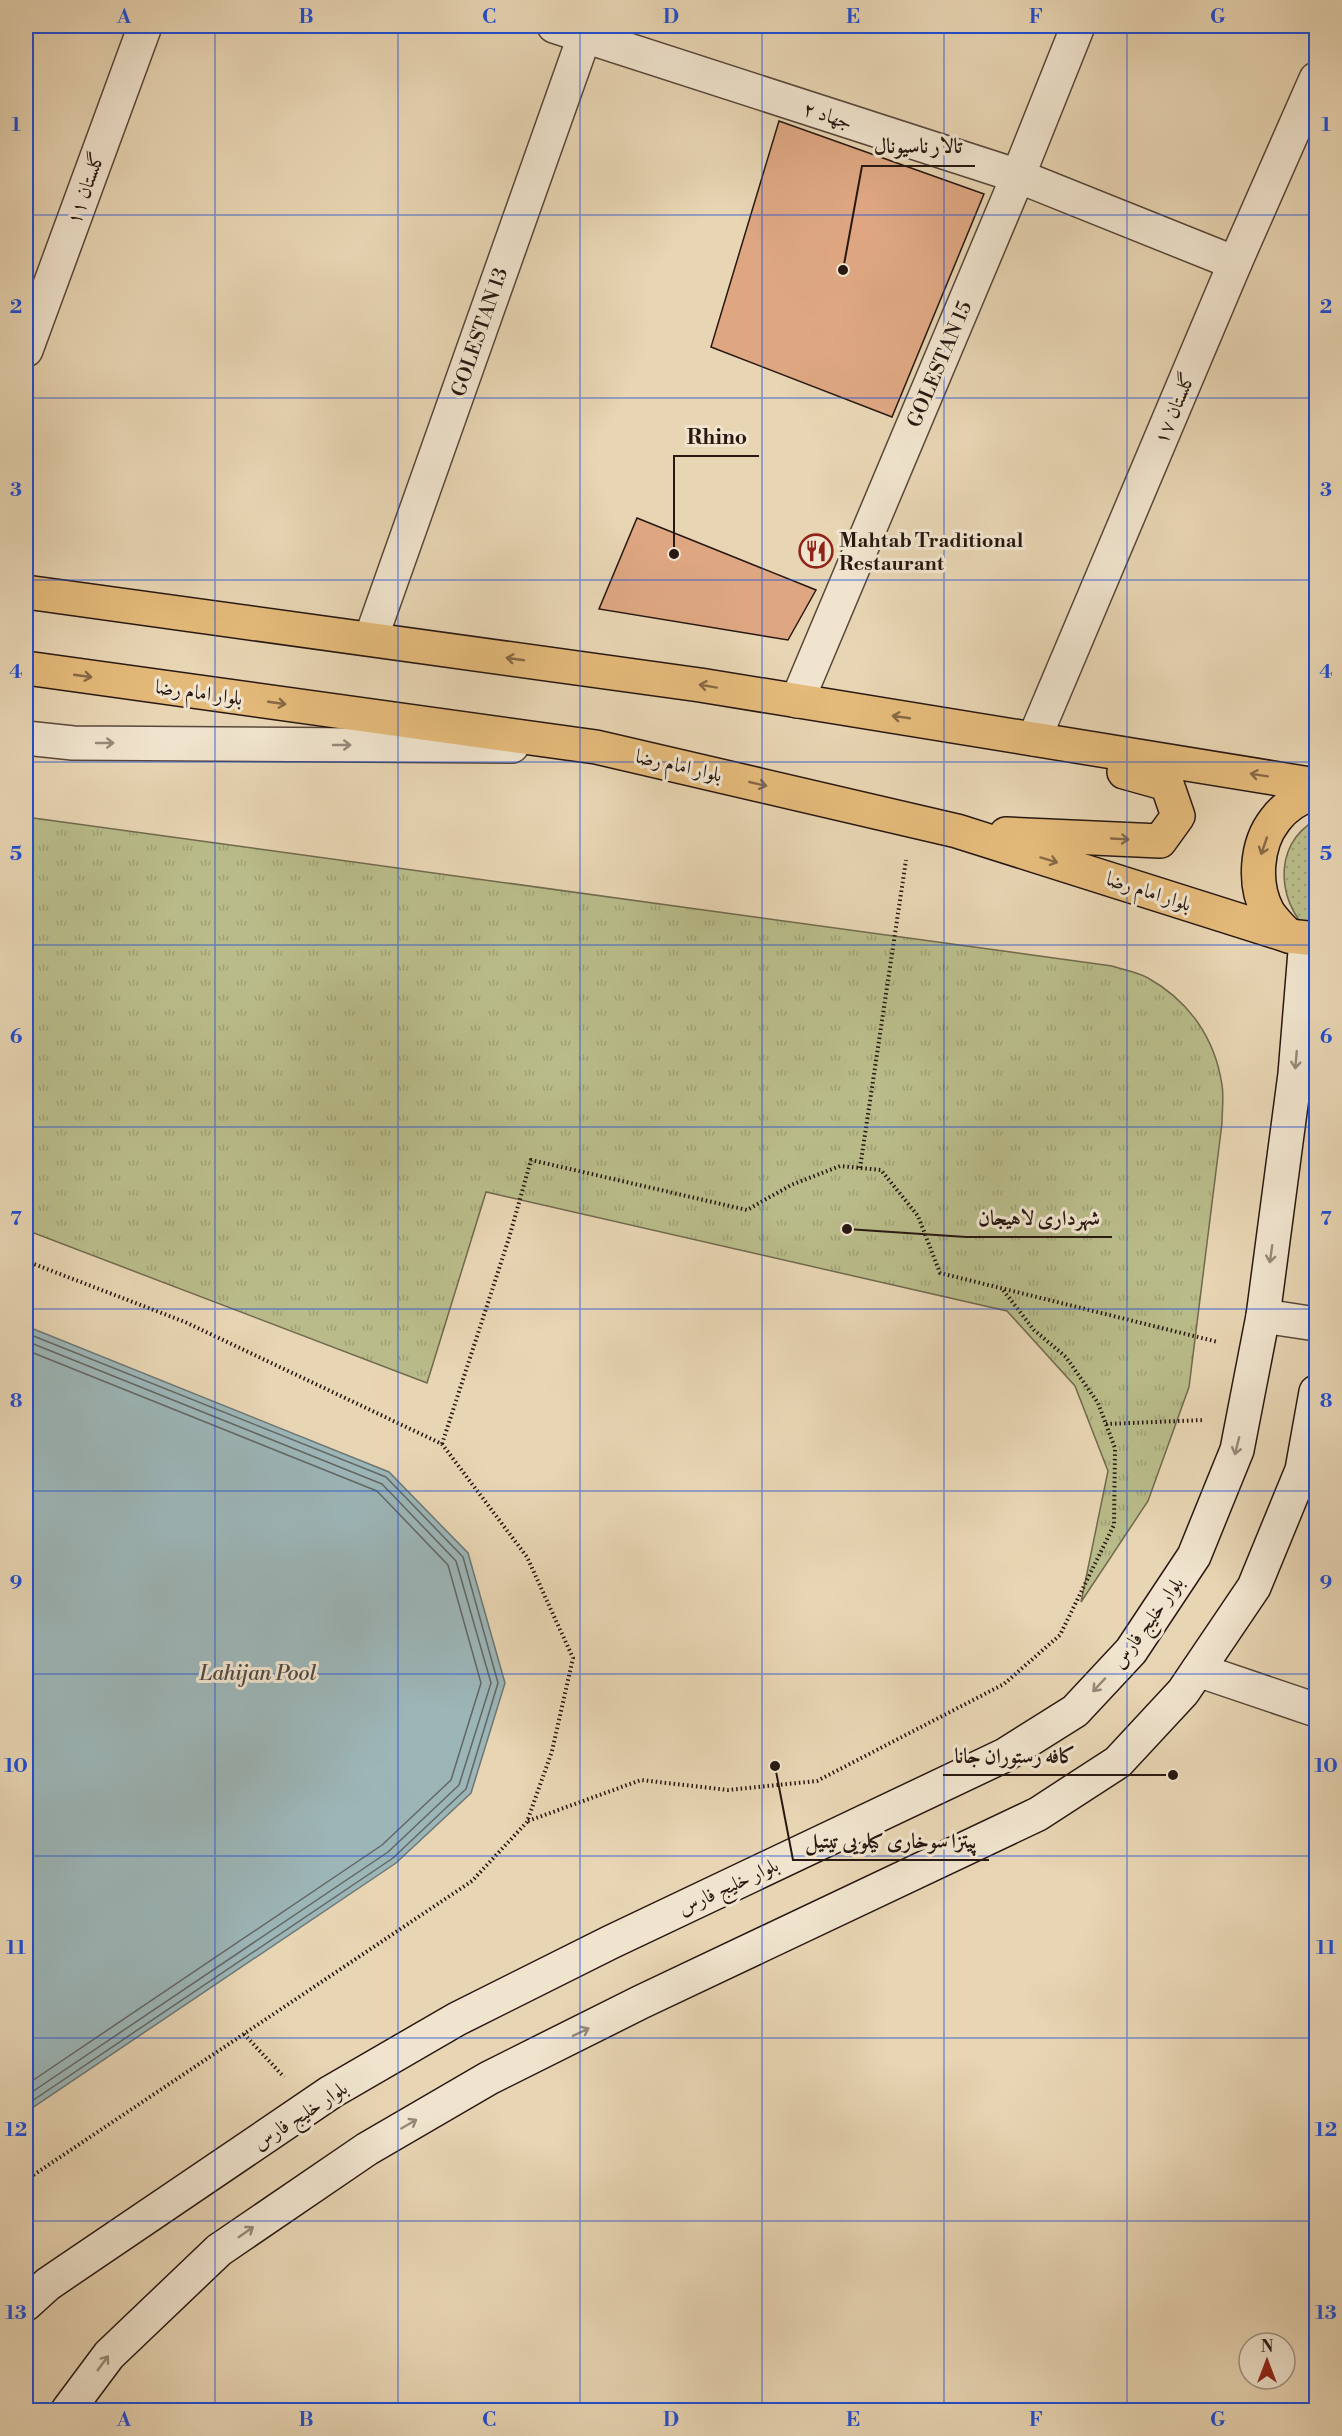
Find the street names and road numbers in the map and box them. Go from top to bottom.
street label: جهاد ۲ [800,97,855,136]
street label: گلستان ۱۱ [61,148,111,228]
street label: GOLESTAN 13 [447,265,514,400]
street label: GOLESTAN 15 [903,298,978,432]
street label: گلستان ۱۷ [1148,369,1202,448]
street label: بلوار امام رضا [153,675,244,716]
street label: بلوار امام رضا [632,744,724,792]
street label: بلوار امام رضا [1102,867,1194,922]
street label: بلوار خلیج فارس [1106,1572,1193,1676]
street label: بلوار خلیج فارس [674,1853,784,1925]
street label: بلوار خلیج فارس [249,2076,355,2159]

